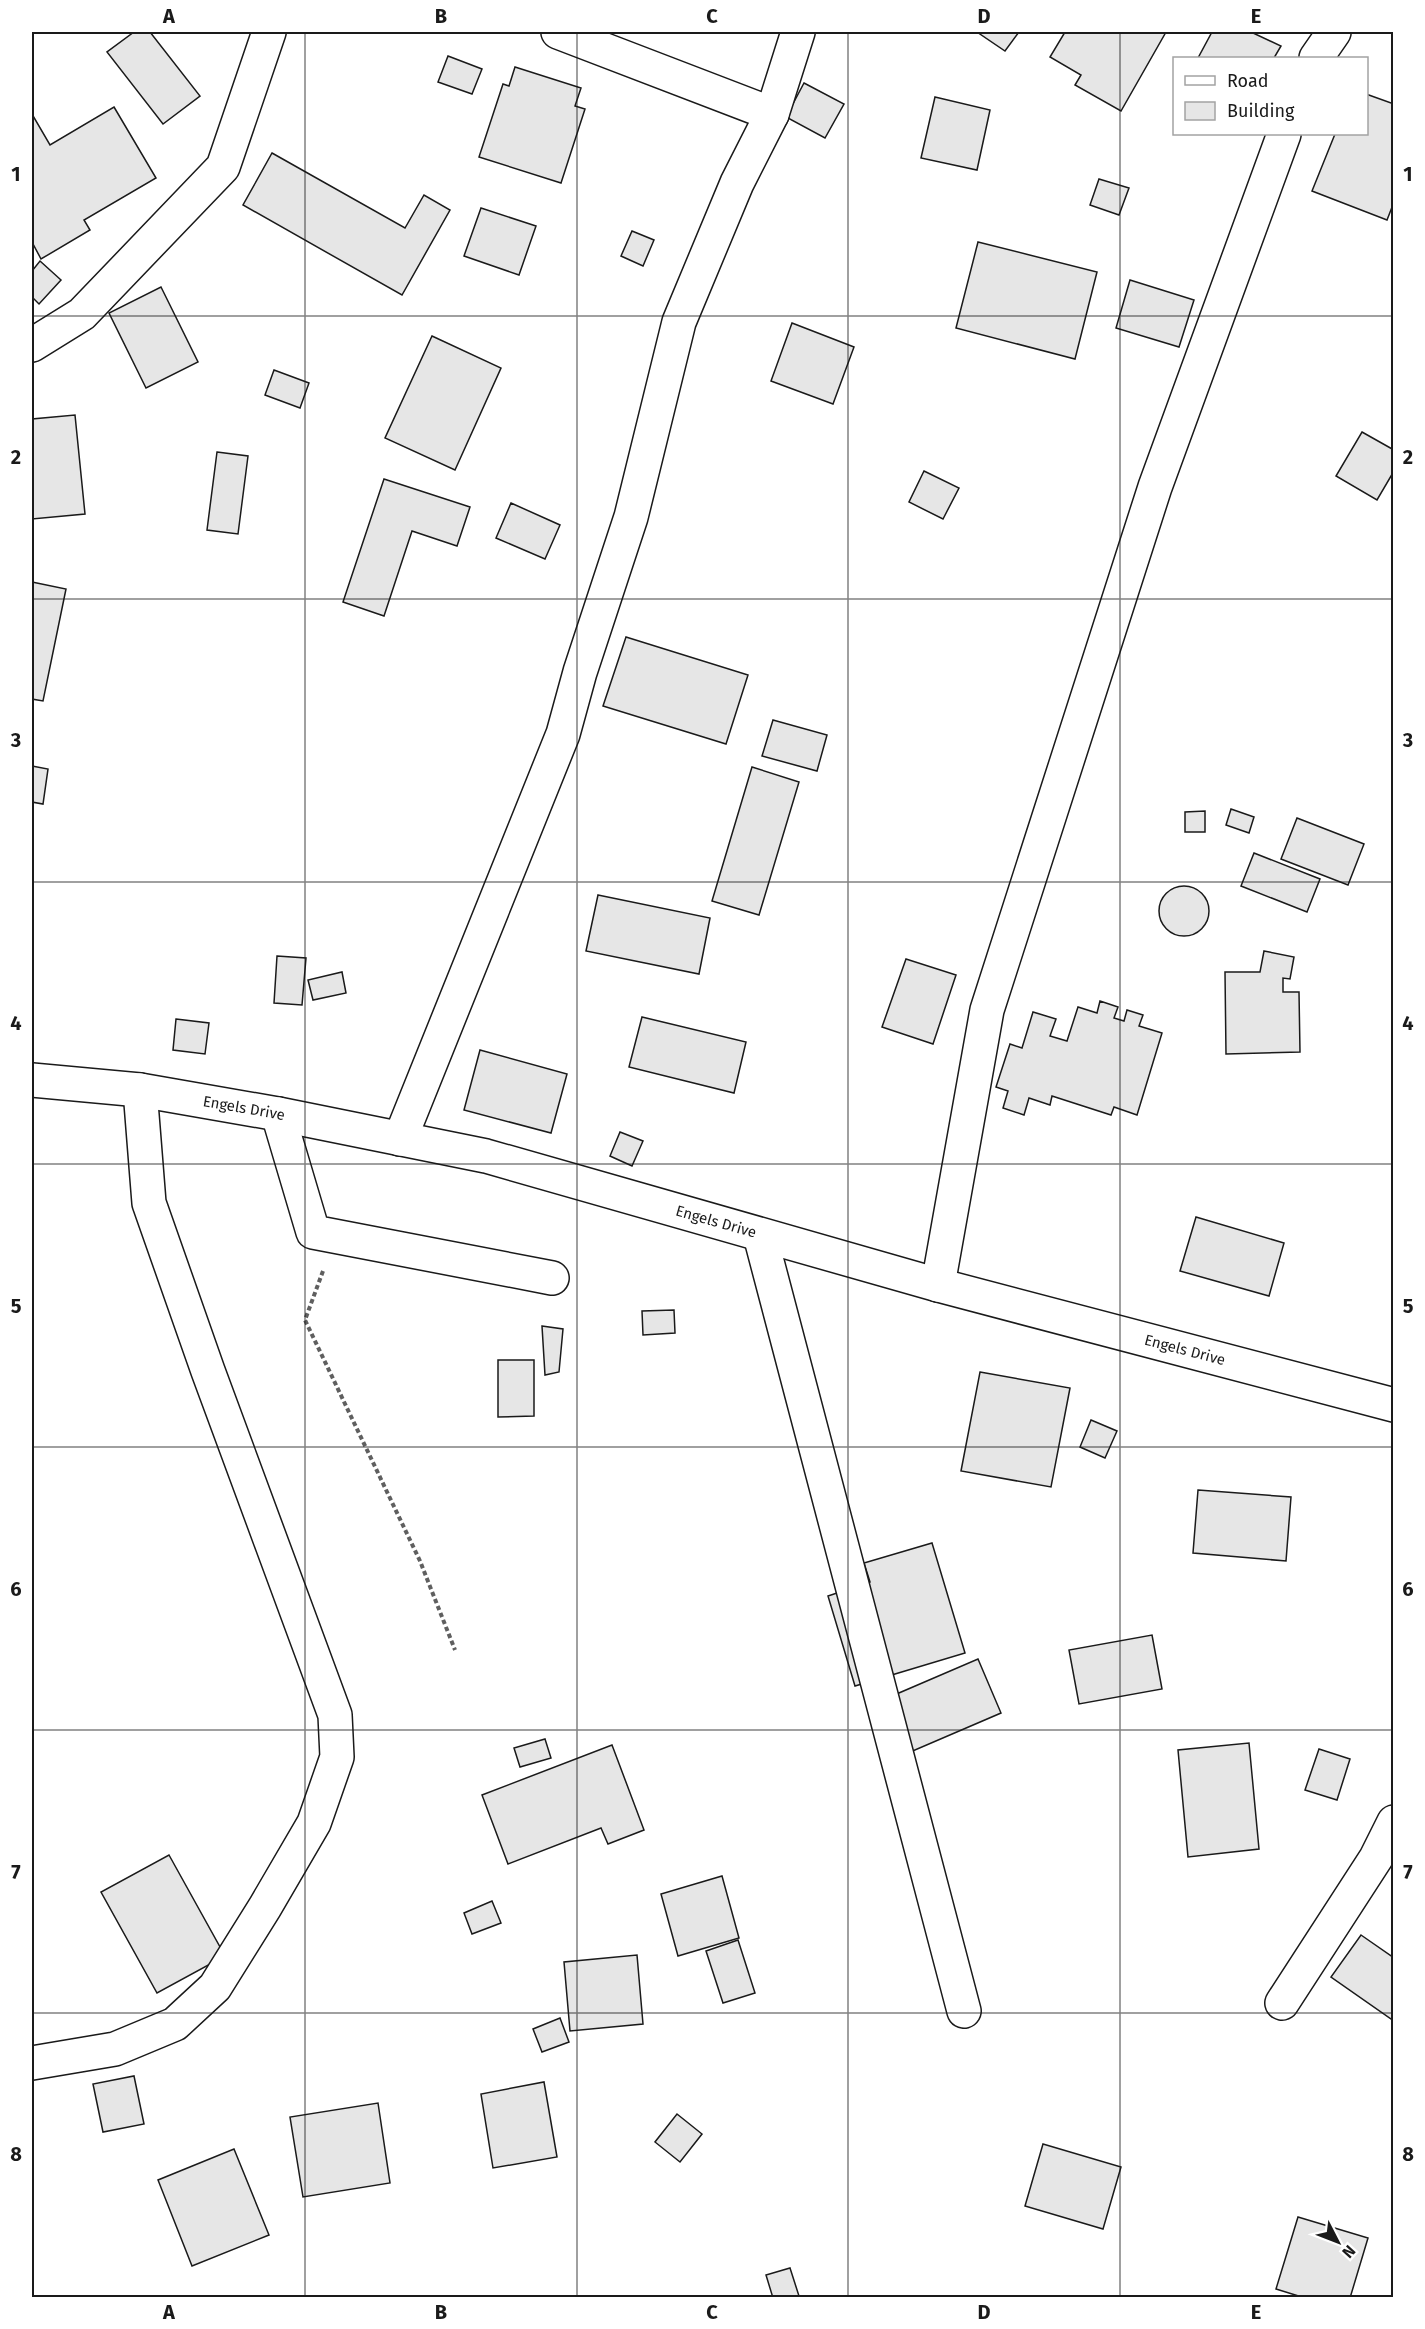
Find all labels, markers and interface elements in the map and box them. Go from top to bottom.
text: A [162,4,176,28]
text: B [435,4,447,28]
text: C [706,4,718,28]
text: D [977,4,991,28]
text: E [1251,4,1261,28]
legend [1173,57,1368,135]
text: Road [1227,70,1269,92]
text: Building [1227,100,1295,122]
text: 1 [11,162,21,186]
text: 1 [1403,162,1413,186]
text: 2 [11,445,21,469]
text: 2 [1403,445,1413,469]
text: 3 [10,728,21,752]
text: 3 [1402,728,1413,752]
text: 4 [10,1011,22,1035]
text: 4 [1402,1011,1414,1035]
street label: Engels Drive [202,1092,287,1124]
street label: Engels Drive [674,1202,758,1242]
text: 5 [11,1294,22,1318]
text: 5 [1403,1294,1414,1318]
street label: Engels Drive [1142,1331,1227,1369]
text: 6 [10,1577,22,1601]
text: 6 [1402,1577,1414,1601]
text: 7 [11,1860,21,1884]
text: 7 [1403,1860,1413,1884]
text: 8 [10,2142,22,2166]
text: 8 [1402,2142,1414,2166]
north arrow [1308,2212,1368,2272]
text: N [1338,2241,1359,2262]
text: A [162,2300,176,2324]
text: B [435,2300,447,2324]
text: C [706,2300,718,2324]
text: D [977,2300,991,2324]
text: E [1251,2300,1261,2324]

